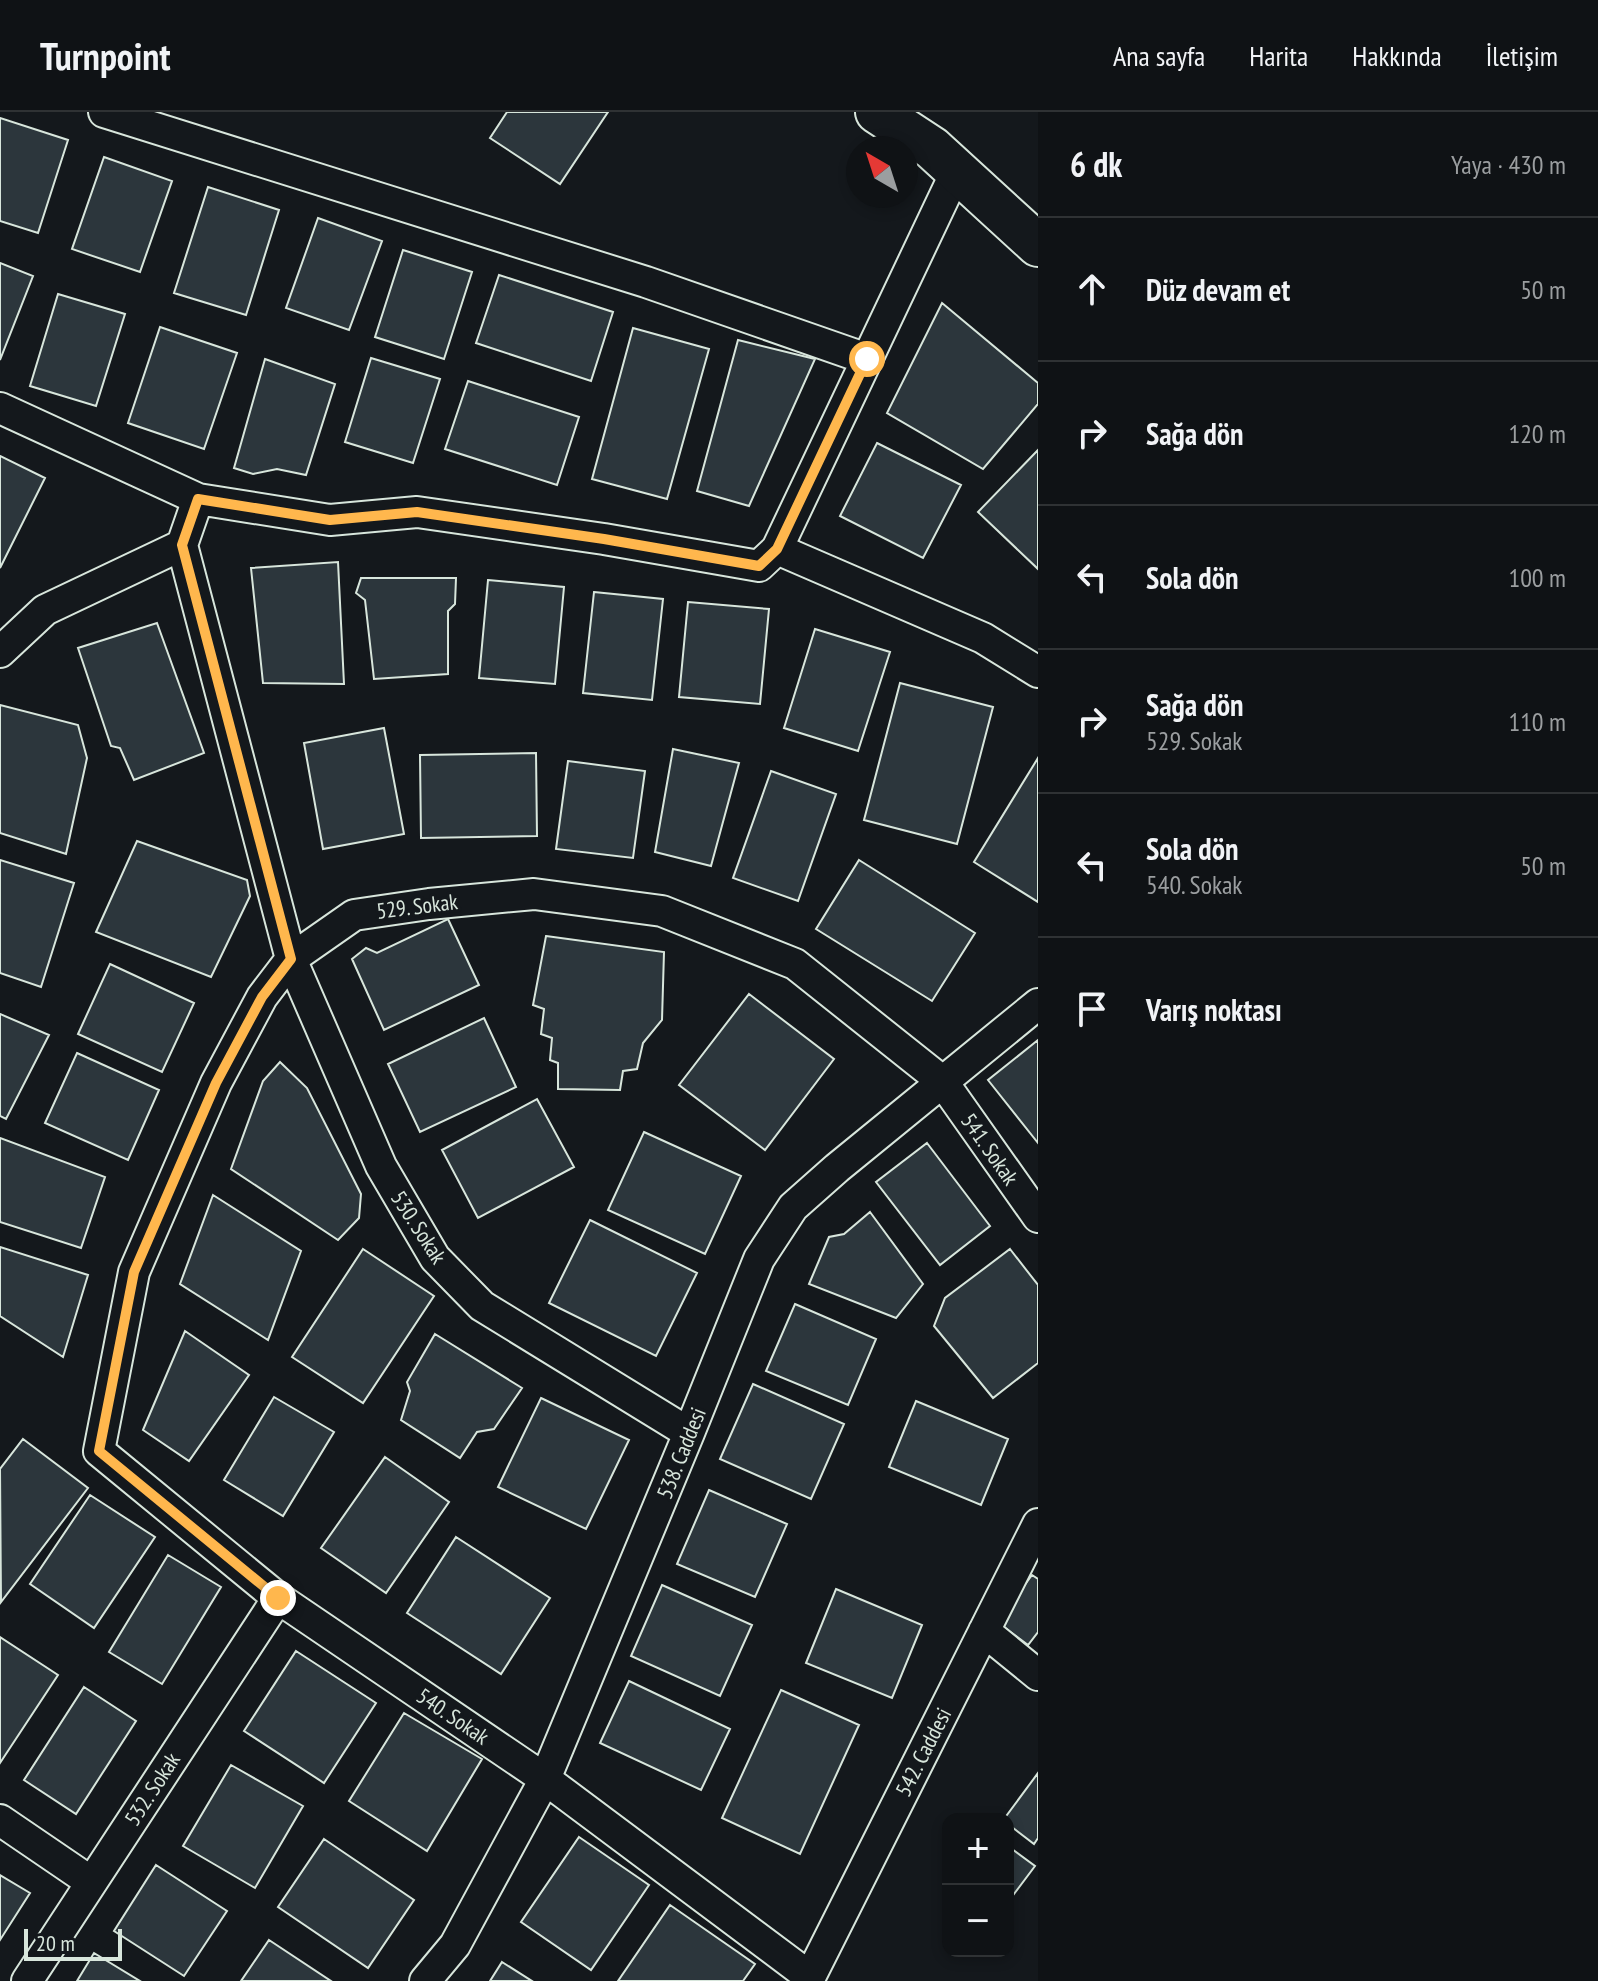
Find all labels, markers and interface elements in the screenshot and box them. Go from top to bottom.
text: Turnpoint [40,31,170,80]
text: Ana sayfa [1113,37,1205,74]
text: Harita [1249,37,1308,74]
text: Hakkında [1352,37,1442,74]
text: İletişim [1486,37,1558,74]
north arrow [846,136,918,208]
text: 6 dk [1070,142,1122,186]
text: Yaya · 430 m [1451,148,1566,181]
icon: ahead [1070,267,1114,311]
text: Düz devam et [1146,270,1290,309]
text: 50 m [1520,273,1566,306]
route start [849,341,885,377]
icon: right [1070,411,1114,455]
text: Sağa dön [1146,414,1244,453]
text: 120 m [1508,417,1566,450]
icon: left [1070,555,1114,599]
text: Sola dön [1146,558,1239,597]
text: 100 m [1508,561,1566,594]
text: Sağa dön [1146,685,1244,724]
icon: right [1070,699,1114,743]
text: 110 m [1508,705,1566,738]
text: 529. Sokak [1146,724,1242,757]
text: Sola dön [1146,829,1239,868]
icon: left [1070,843,1114,887]
text: 50 m [1520,849,1566,882]
text: 540. Sokak [1146,868,1242,901]
street label: 529. Sokak [375,887,460,925]
icon: arrive [1070,987,1114,1031]
text: Varış noktası [1146,990,1282,1029]
street label: 541. Sokak [955,1108,1025,1191]
street label: 530. Sokak [385,1185,453,1269]
street label: 538. Caddesi [650,1403,712,1503]
route end [260,1580,296,1616]
street label: 540. Sokak [411,1682,495,1751]
street label: 542. Caddesi [889,1703,957,1801]
street label: 532. Sokak [118,1747,186,1831]
map controls [942,1813,1014,1957]
button: + [942,1813,1014,1885]
button: − [942,1885,1014,1957]
scale bar [24,1925,122,1961]
text: 20 m [36,1929,75,1957]

